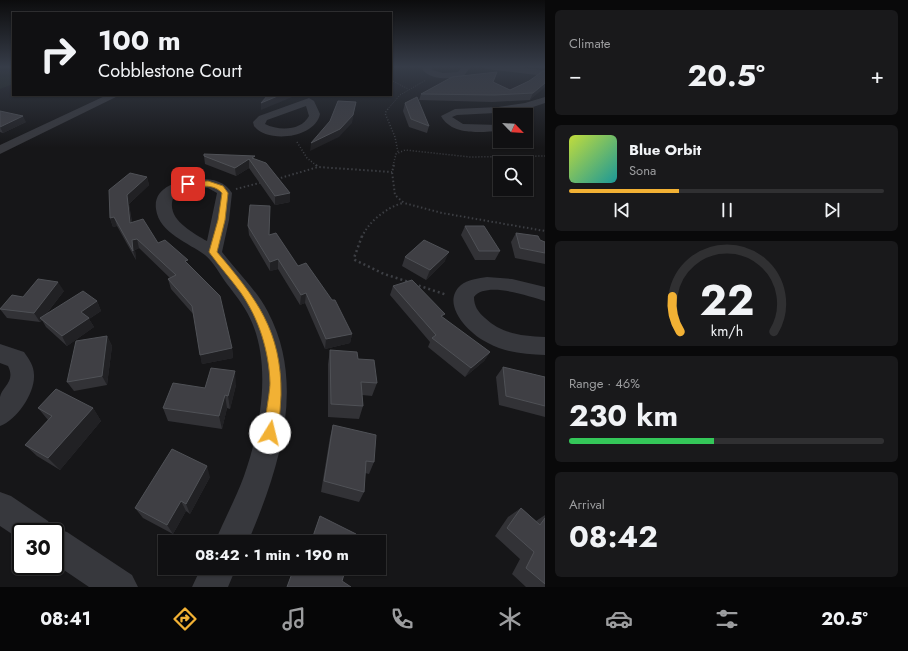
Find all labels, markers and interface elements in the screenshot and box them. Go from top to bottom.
text: 100 m [98,20,181,61]
icon: right [32,28,84,80]
text: Climate [569,34,610,53]
text: 20.5° [687,54,765,97]
text: Cobblestone Court [98,58,242,84]
text: − [569,59,582,91]
text: + [870,59,884,91]
north arrow [493,108,533,148]
map controls [493,108,533,196]
text: Blue Orbit [629,139,701,161]
button: search [493,156,533,196]
text: Sona [629,161,656,180]
pin [171,167,205,201]
icon: arrive [177,173,199,195]
icon: previous [611,199,633,221]
icon: pause [716,199,738,221]
icon: next [821,199,843,221]
text: 22 [699,269,754,330]
text: km/h [710,320,743,340]
text: Range · 46% [569,374,640,393]
text: 230 km [569,394,678,437]
position arrow [249,412,291,454]
text: Arrival [569,495,605,514]
text: 08:42 [569,515,658,558]
speed limit sign: 30 [12,523,64,575]
text: 08:42 · 1 min · 190 m [195,544,349,566]
icon: directions [171,605,199,633]
icon: music [280,605,308,633]
icon: phone [388,605,416,633]
icon: climate [496,605,524,633]
icon: car [605,605,633,633]
icon: filters [713,605,741,633]
text: 08:41 [40,606,91,632]
text: 20.5° [821,606,868,632]

